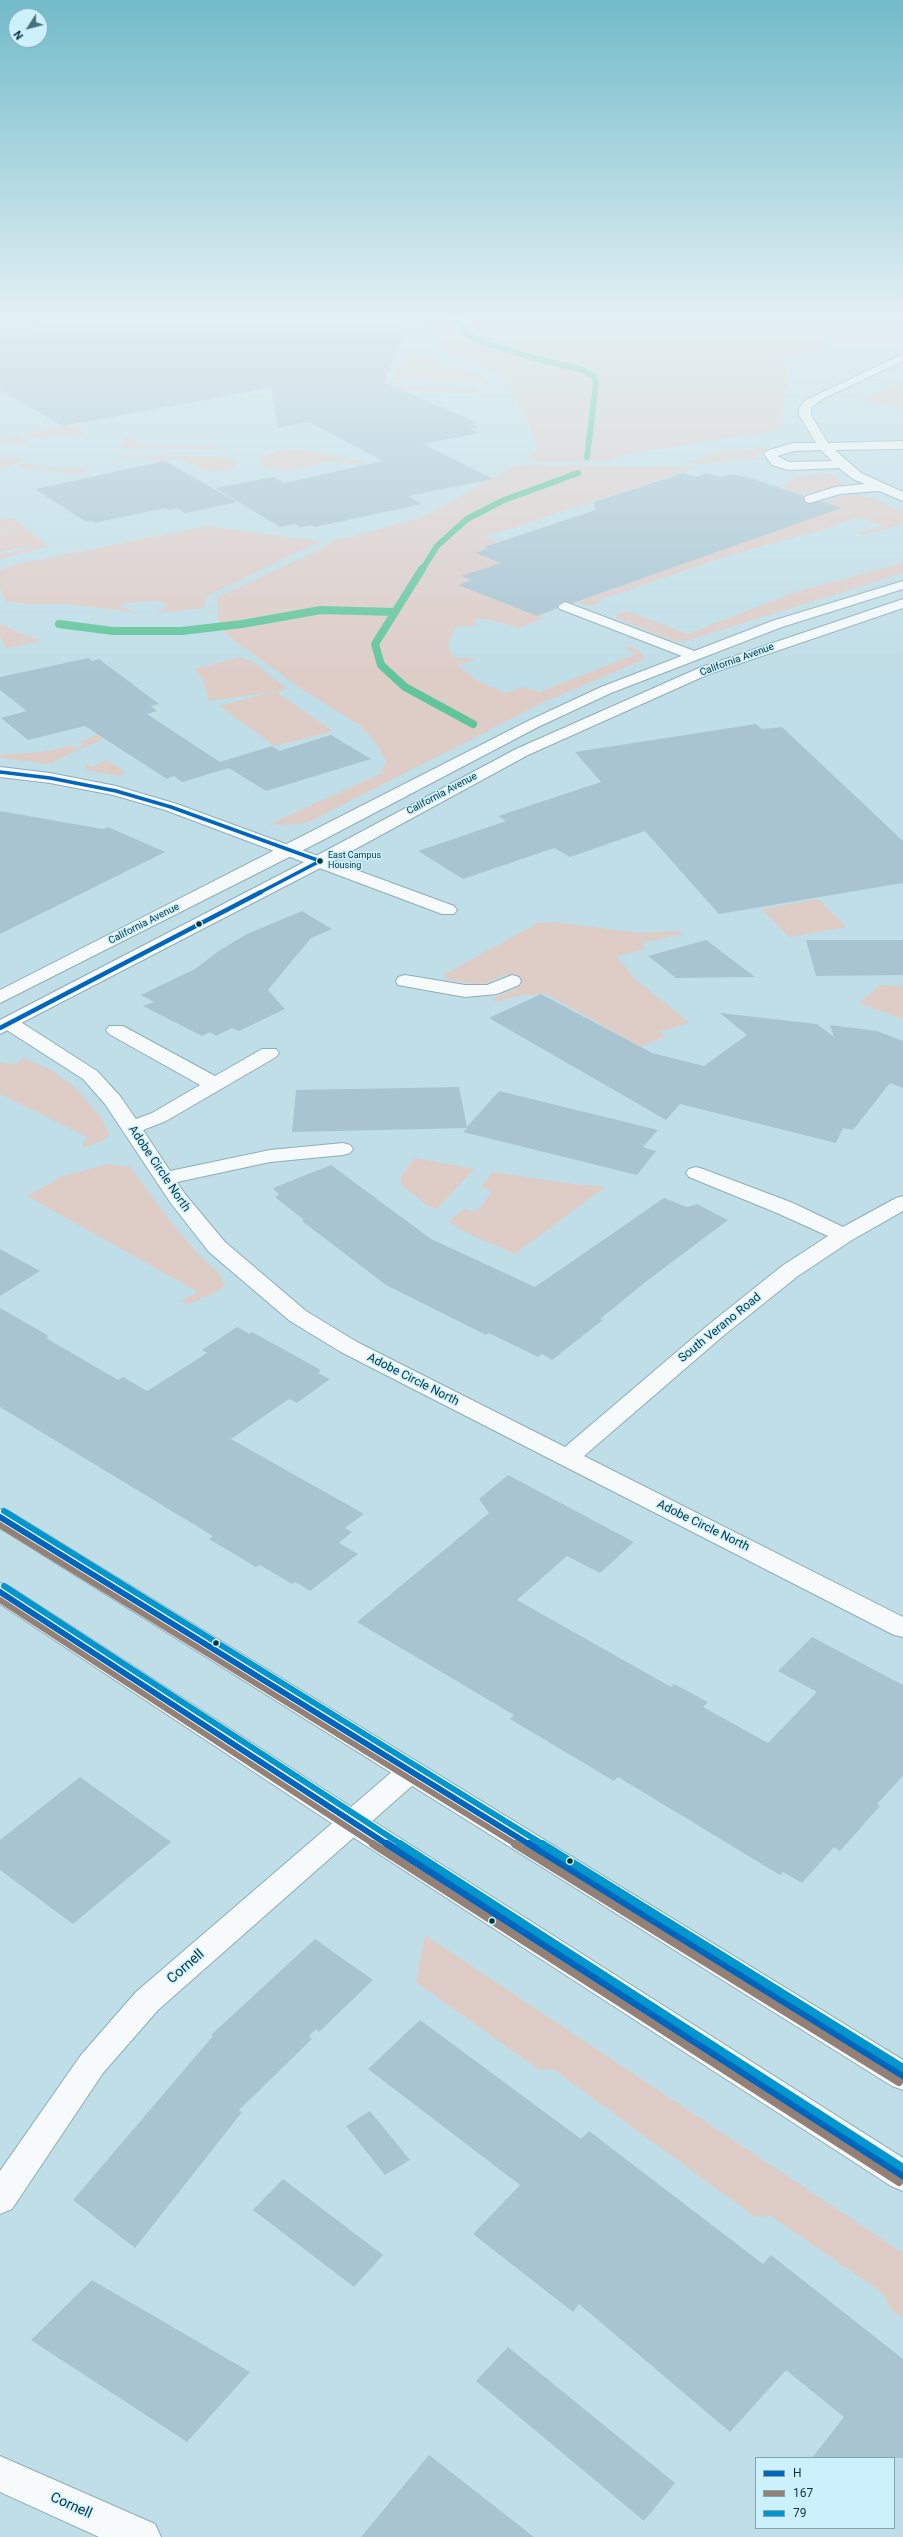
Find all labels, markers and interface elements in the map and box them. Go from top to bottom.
north arrow [8,8,48,48]
text: N [11,28,26,42]
street label: California Avenue [698,641,776,679]
street label: California Avenue [405,770,479,818]
place label: East Campus Housing [328,851,381,872]
marker: East Campus Housing [315,856,325,866]
street label: California Avenue [107,901,181,947]
unlabelled marker [194,919,204,929]
street label: Adobe Circle North [125,1123,193,1215]
street label: South Verano Road [676,1290,764,1366]
street label: Adobe Circle North [365,1351,461,1409]
street label: Adobe Circle North [654,1497,752,1555]
unlabelled marker [211,1638,221,1648]
unlabelled marker [565,1856,575,1866]
unlabelled marker [487,1916,497,1926]
street label: Cornell [164,1946,208,1988]
legend [755,2457,895,2529]
text: H [793,2466,802,2480]
text: 167 [793,2486,813,2500]
street label: Cornell [48,2489,94,2523]
text: 79 [793,2506,807,2520]

